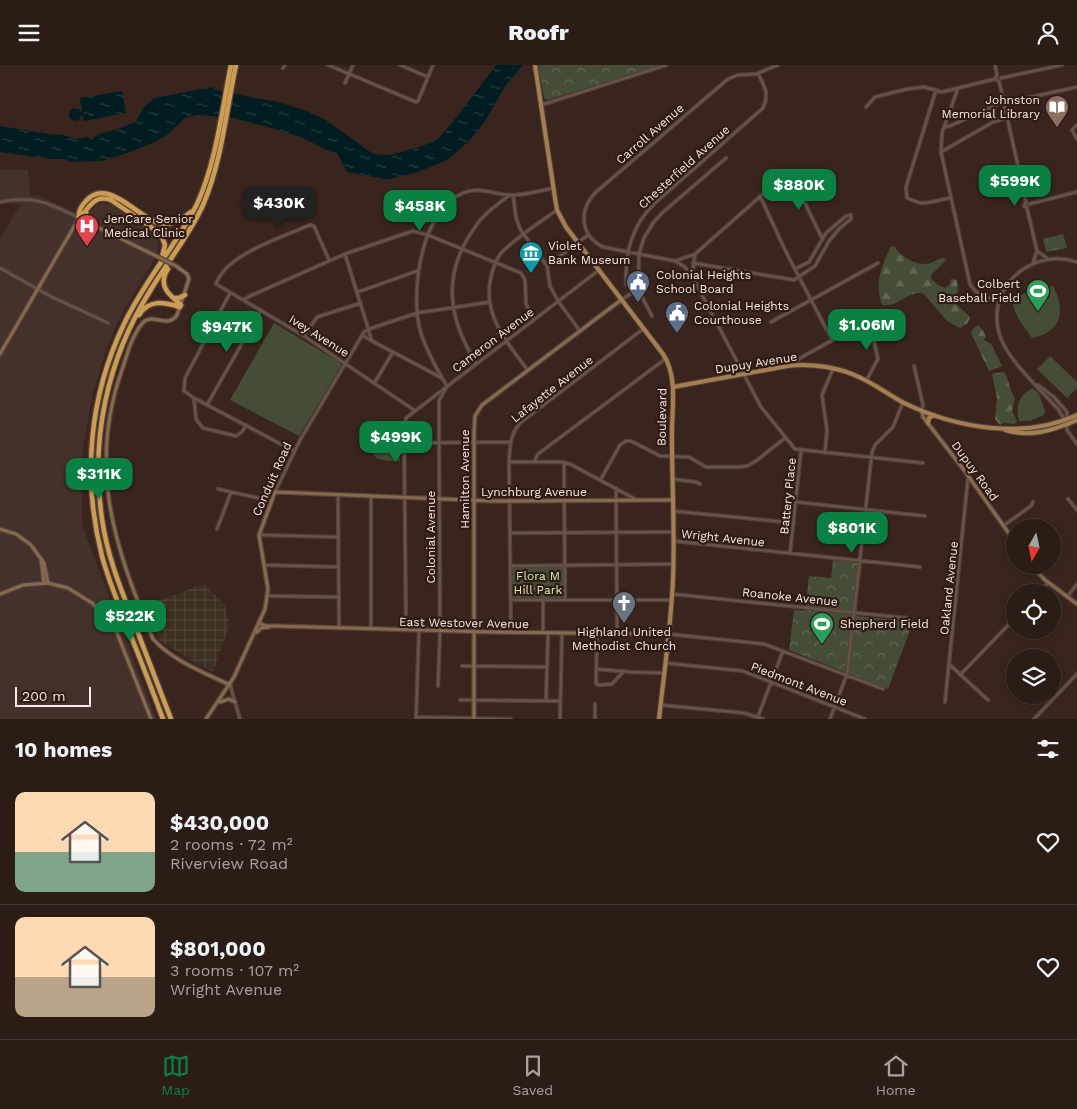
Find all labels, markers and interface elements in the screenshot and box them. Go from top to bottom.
icon: menu [15,19,43,47]
icon: person [1034,19,1062,47]
text: Roofr [508,20,569,45]
place label: Johnston Memorial Library [942,93,1041,121]
library icon: Johnston Memorial Library [1044,94,1070,128]
street label: Carroll Avenue [613,101,687,167]
street label: Chesterfield Avenue [636,122,733,212]
pin: $599K [980,165,1050,207]
pin: $880K [764,169,834,211]
text: $599K [990,171,1040,190]
text: $880K [773,175,825,194]
pin: $430K [244,186,314,229]
pin: $458K [385,189,455,232]
text: $430K [253,193,305,212]
text: $458K [394,196,446,215]
place label: JenCare Senior Medical Clinic [104,212,193,240]
hospital icon: JenCare Senior Medical Clinic [74,213,100,247]
place label: Violet Bank Museum [548,239,630,267]
museum icon: Violet Bank Museum [518,240,544,274]
place label: Colonial Heights School Board [656,268,751,296]
public building icon: Colonial Heights School Board [625,269,651,303]
place label: Colbert Baseball Field [938,277,1020,305]
sports icon: Colbert Baseball Field [1025,278,1051,312]
place label: Colonial Heights Courthouse [694,299,789,327]
public building icon: Colonial Heights Courthouse [664,300,690,334]
street label: Cameron Avenue [449,305,537,375]
pin: $1.06M [826,309,908,351]
pin: $947K [192,311,262,353]
street label: Ivey Avenue [286,312,352,360]
text: $1.06M [839,315,895,334]
text: $947K [202,317,252,336]
street label: Dupuy Avenue [714,350,798,376]
street label: Lafayette Avenue [508,353,596,425]
street label: Boulevard [654,388,670,446]
pin: $499K [361,421,431,463]
text: $499K [370,427,422,446]
street label: Hamilton Avenue [458,429,472,529]
street label: Dupuy Road [949,438,1001,504]
street label: Conduit Road [249,440,295,518]
pin: $311K [64,457,134,500]
street label: Battery Place [777,457,799,535]
text: $311K [77,464,121,483]
street label: Lynchburg Avenue [481,485,587,499]
street label: Colonial Avenue [424,490,438,584]
pin: $801K [817,511,887,554]
text: $801K [828,518,876,537]
north arrow [1006,519,1061,574]
map controls [1006,519,1061,704]
street label: Wright Avenue [680,527,766,549]
street label: Oakland Avenue [937,540,961,635]
park label: Flora M Hill Park [514,569,563,597]
button: locate [1006,584,1061,639]
street label: Roanoke Avenue [742,585,839,609]
church icon: Highland United Methodist Church [611,590,637,624]
pin: $522K [95,599,165,642]
text: $522K [105,606,155,625]
sports icon: Shepherd Field [809,611,835,645]
street label: East Westover Avenue [399,615,529,631]
place label: Shepherd Field [840,617,929,631]
place label: Highland United Methodist Church [572,625,676,653]
button: layers [1006,649,1061,704]
street label: Piedmont Avenue [749,659,849,709]
scale bar [15,684,91,707]
text: 200 m [22,688,66,704]
icon: filters [1034,735,1062,763]
text: 10 homes [15,737,112,762]
text: $430,000 [170,810,269,835]
icon: home [55,812,115,872]
icon: heart [1034,828,1062,856]
text: 2 rooms · 72 m² [170,835,293,854]
text: Riverview Road [170,854,288,873]
text: $801,000 [170,936,266,961]
icon: home [55,937,115,997]
icon: heart [1034,953,1062,981]
text: 3 rooms · 107 m² [170,961,299,980]
text: Wright Avenue [170,980,282,999]
tab: Map [161,1052,190,1098]
tab: Saved [512,1052,553,1098]
tab: Home [876,1052,916,1098]

